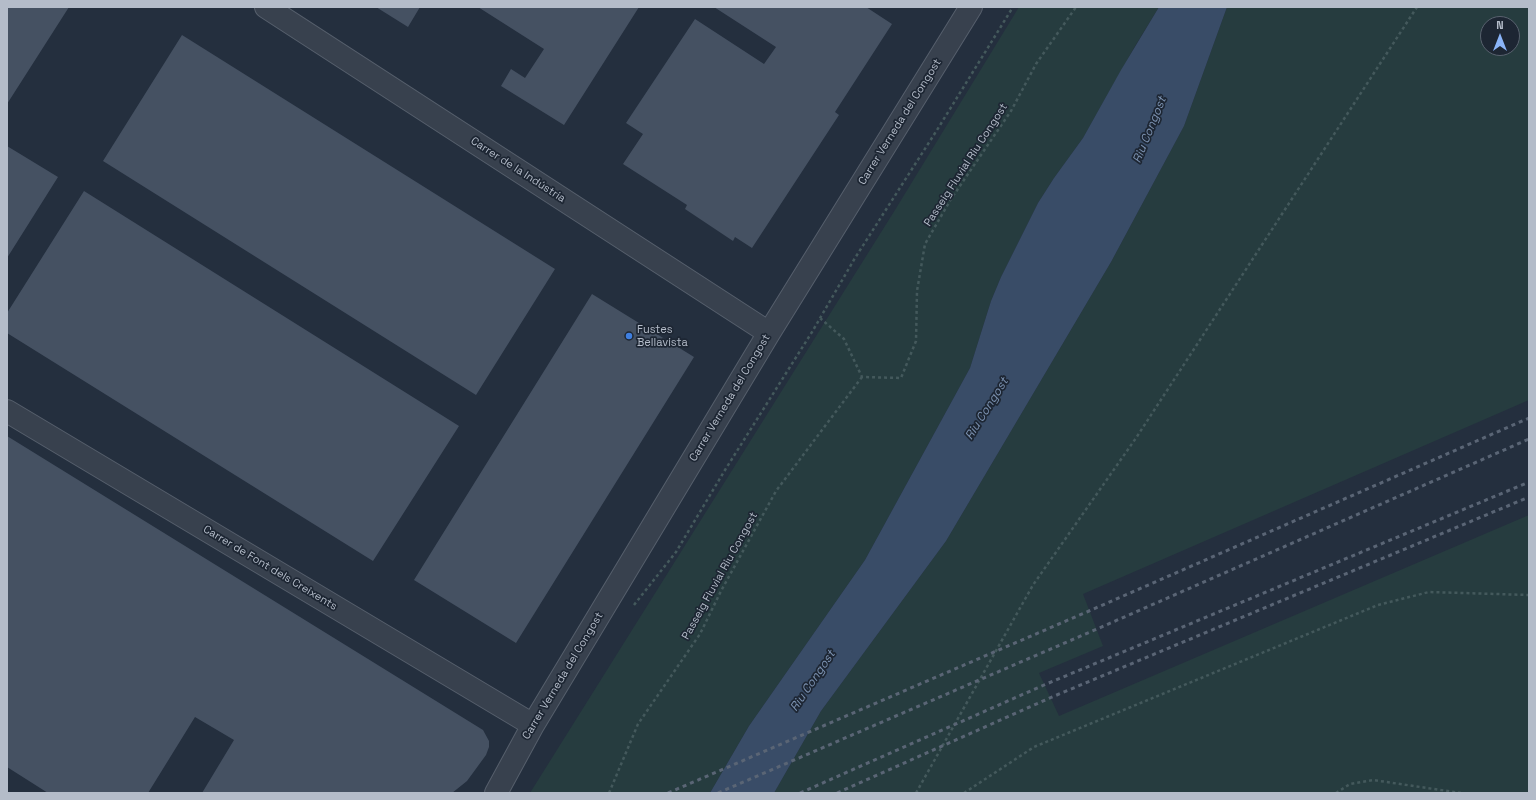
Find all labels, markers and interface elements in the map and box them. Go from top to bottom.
north arrow [1480,16,1520,56]
text: N [1496,18,1504,32]
street label: Carrer Verneda del Congost [856,57,944,187]
water label: Riu Congost [1130,95,1170,165]
street label: Passeig Fluvial Riu Congost [921,101,1011,229]
street label: Carrer de la Indústria [468,134,568,206]
place label: Fustes Bellavista [637,323,688,349]
marker: Fustes Bellavista [624,331,634,341]
street label: Carrer Verneda del Congost [687,332,773,464]
water label: Riu Congost [962,375,1012,443]
street label: Passeig Fluvial Riu Congost [679,510,761,642]
street label: Carrer de Font dels Creixents [201,523,339,613]
street label: Carrer Verneda del Congost [520,610,606,742]
water label: Riu Congost [787,648,839,714]

